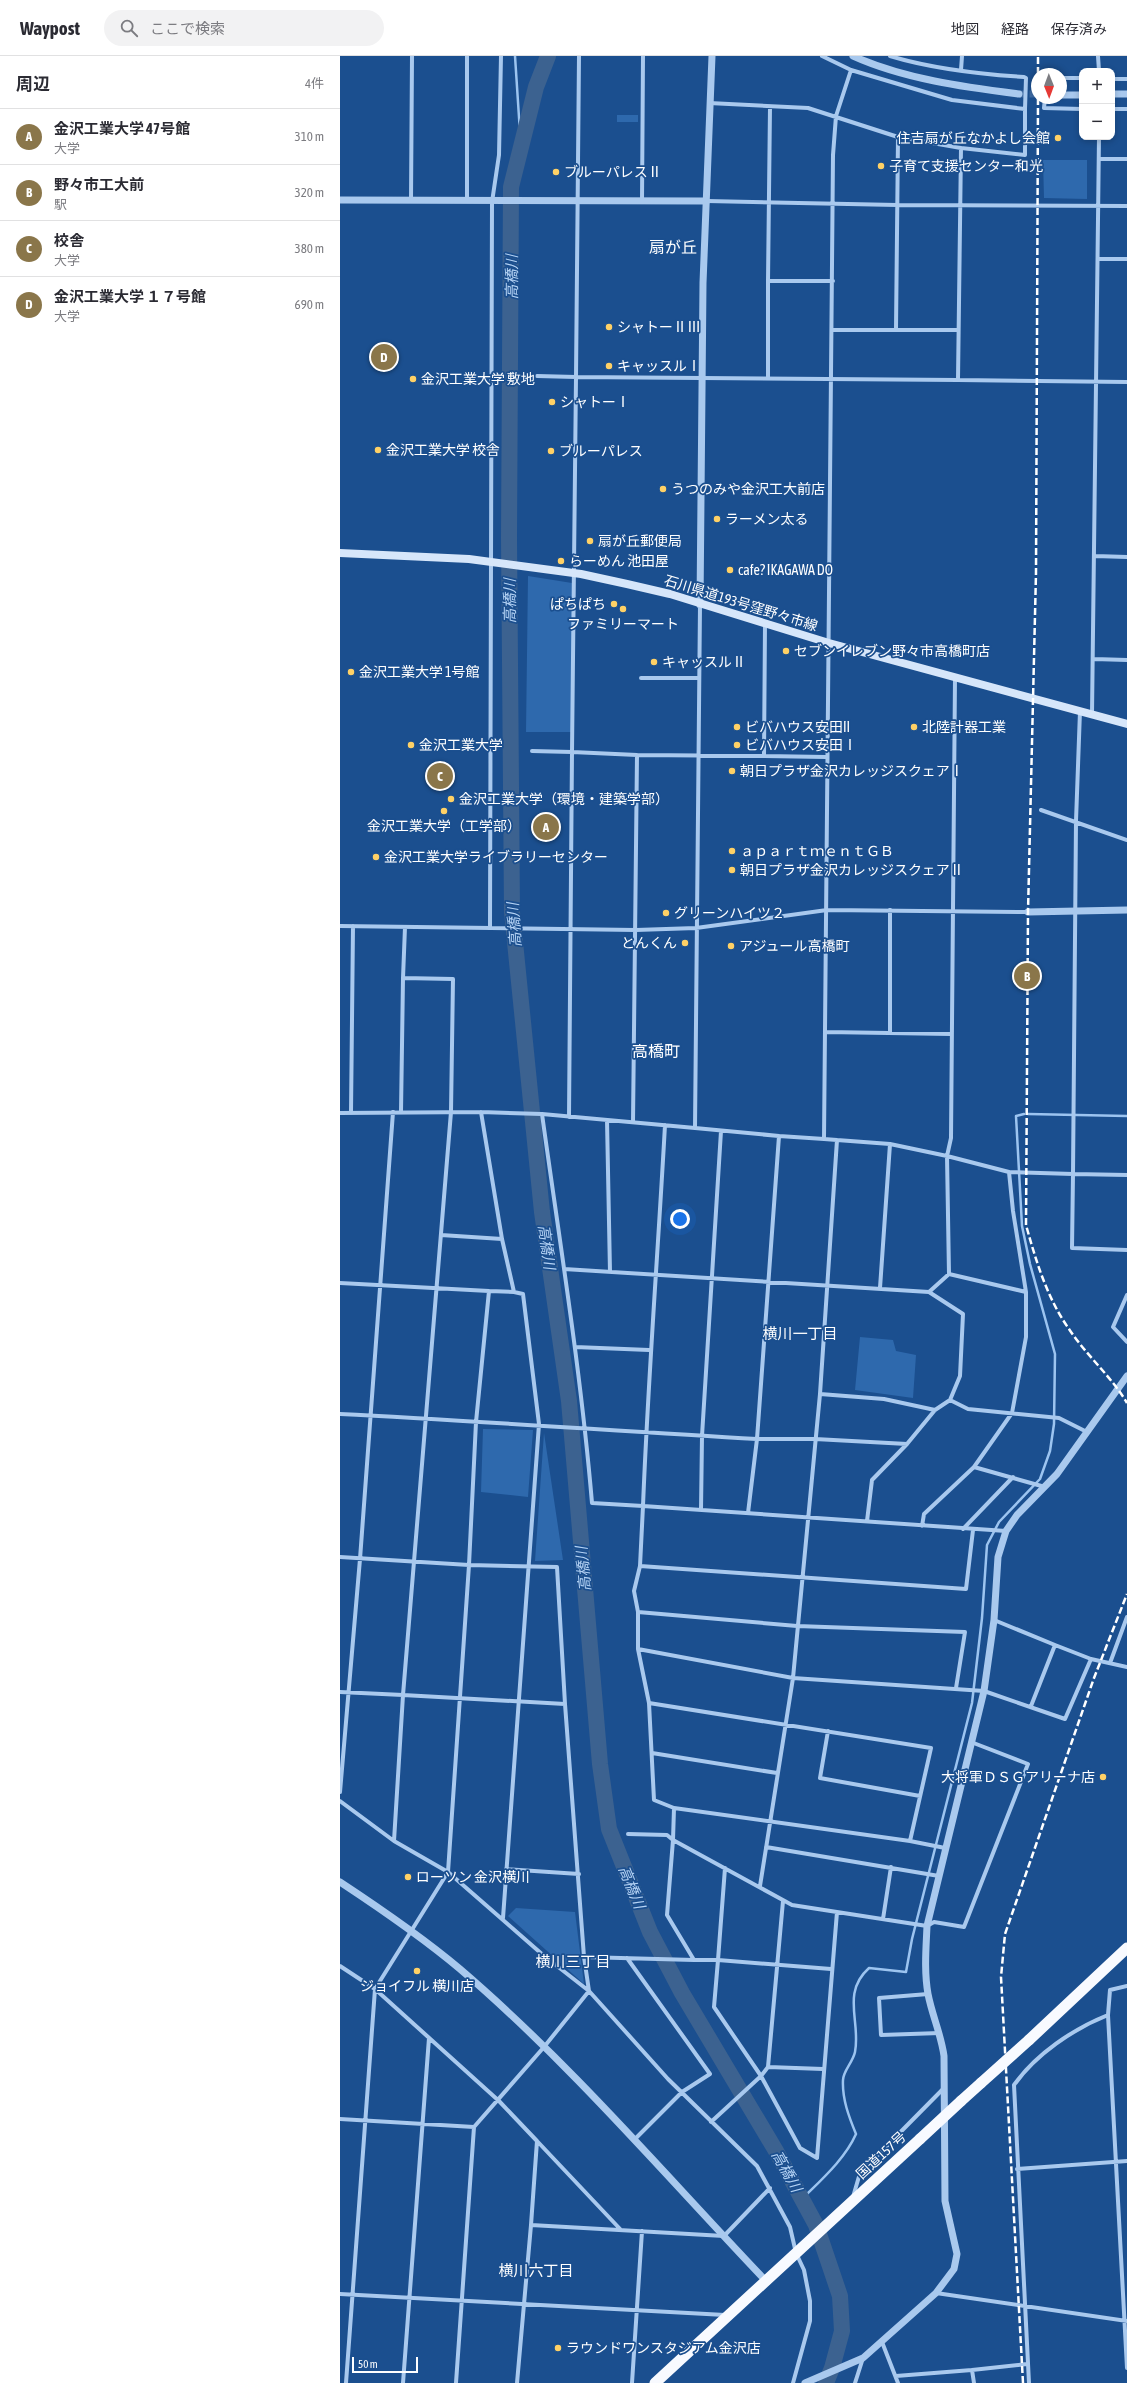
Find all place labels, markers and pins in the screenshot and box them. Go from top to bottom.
place label: 住吉扇が丘なかよし会館 [897,130,1050,146]
marker: 住吉扇が丘なかよし会館 [1053,133,1063,143]
place label: 子育て支援センター和光 [889,158,1043,174]
marker: 子育て支援センター和光 [876,161,886,171]
place label: ブルーパレスⅡ [564,164,662,180]
marker: ブルーパレスⅡ [551,167,561,177]
place label: シャトーⅡⅢ [617,319,701,335]
marker: シャトーⅡⅢ [604,322,614,332]
pin: D [371,342,397,372]
place label: キャッスルⅠ [617,358,701,374]
marker: キャッスルⅠ [604,361,614,371]
place label: 金沢工業大学 敷地 [421,371,535,387]
marker: 金沢工業大学 敷地 [408,374,418,384]
place label: シャトーⅠ [560,394,630,410]
marker: シャトーⅠ [547,397,557,407]
place label: 金沢工業大学 校舎 [386,442,500,458]
place label: ブルーパレス [559,443,643,459]
marker: 金沢工業大学 校舎 [373,445,383,455]
marker: ブルーパレス [546,446,556,456]
place label: うつのみや金沢工大前店 [671,481,825,497]
marker: うつのみや金沢工大前店 [658,484,668,494]
place label: ラーメン太る [725,511,808,527]
marker: ラーメン太る [712,514,722,524]
place label: 扇が丘郵便局 [598,533,682,549]
marker: 扇が丘郵便局 [585,536,595,546]
place label: らーめん 池田屋 [569,553,669,569]
marker: らーめん 池田屋 [556,556,566,566]
place label: cafe? IKAGAWA DO [738,562,833,578]
marker: cafe? IKAGAWA DO [725,565,735,575]
place label: ぱちぱち [550,596,606,612]
marker: ぱちぱち [609,599,619,609]
marker: ファミリーマート [618,604,628,614]
place label: ファミリーマート [567,616,679,632]
place label: セブンイレブン野々市高橋町店 [794,643,990,659]
marker: セブンイレブン野々市高橋町店 [781,646,791,656]
place label: キャッスルⅡ [662,654,746,670]
marker: キャッスルⅡ [649,657,659,667]
place label: 金沢工業大学 1号館 [359,664,480,680]
marker: 金沢工業大学 1号館 [346,667,356,677]
place label: ビバハウス安田II [745,719,850,735]
place label: 北陸計器工業 [922,719,1006,735]
marker: ビバハウス安田II [732,722,742,732]
marker: 北陸計器工業 [909,722,919,732]
place label: 金沢工業大学 [419,737,503,753]
place label: ビバハウス安田Ⅰ [745,737,857,753]
marker: 金沢工業大学 [406,740,416,750]
marker: ビバハウス安田Ⅰ [732,740,742,750]
pin: C [427,761,453,791]
place label: 朝日プラザ金沢カレッジスクェアⅠ [740,763,964,779]
marker: 朝日プラザ金沢カレッジスクェアⅠ [727,766,737,776]
place label: 金沢工業大学（環境・建築学部） [459,791,669,807]
marker: 金沢工業大学（環境・建築学部） [446,794,456,804]
marker: 金沢工業大学（工学部） [439,806,449,816]
pin: A [533,812,559,842]
place label: 金沢工業大学（工学部） [367,818,521,834]
place label: ａｐａｒｔｍｅｎｔＧＢ [740,843,894,860]
marker: ａｐａｒｔｍｅｎｔＧＢ [727,846,737,856]
place label: 金沢工業大学ライブラリーセンター [384,849,608,865]
marker: 金沢工業大学ライブラリーセンター [371,852,381,862]
place label: 朝日プラザ金沢カレッジスクェアⅡ [740,862,964,878]
marker: 朝日プラザ金沢カレッジスクェアⅡ [727,865,737,875]
place label: グリーンハイツ２ [674,905,785,921]
marker: グリーンハイツ２ [661,908,671,918]
place label: とんくん [621,935,677,951]
marker: とんくん [680,938,690,948]
place label: アジュール高橋町 [739,938,849,954]
marker: アジュール高橋町 [726,941,736,951]
pin: B [1014,961,1040,991]
place label: 大将軍ＤＳＧアリーナ店 [941,1769,1095,1785]
marker: 大将軍ＤＳＧアリーナ店 [1098,1772,1108,1782]
place label: ローソン 金沢横川 [416,1869,530,1885]
marker: ローソン 金沢横川 [403,1872,413,1882]
marker: ジョイフル 横川店 [412,1966,422,1976]
place label: ジョイフル 横川店 [360,1978,474,1994]
place label: ラウンドワンスタジアム金沢店 [566,2340,761,2356]
marker: ラウンドワンスタジアム金沢店 [553,2343,563,2353]

